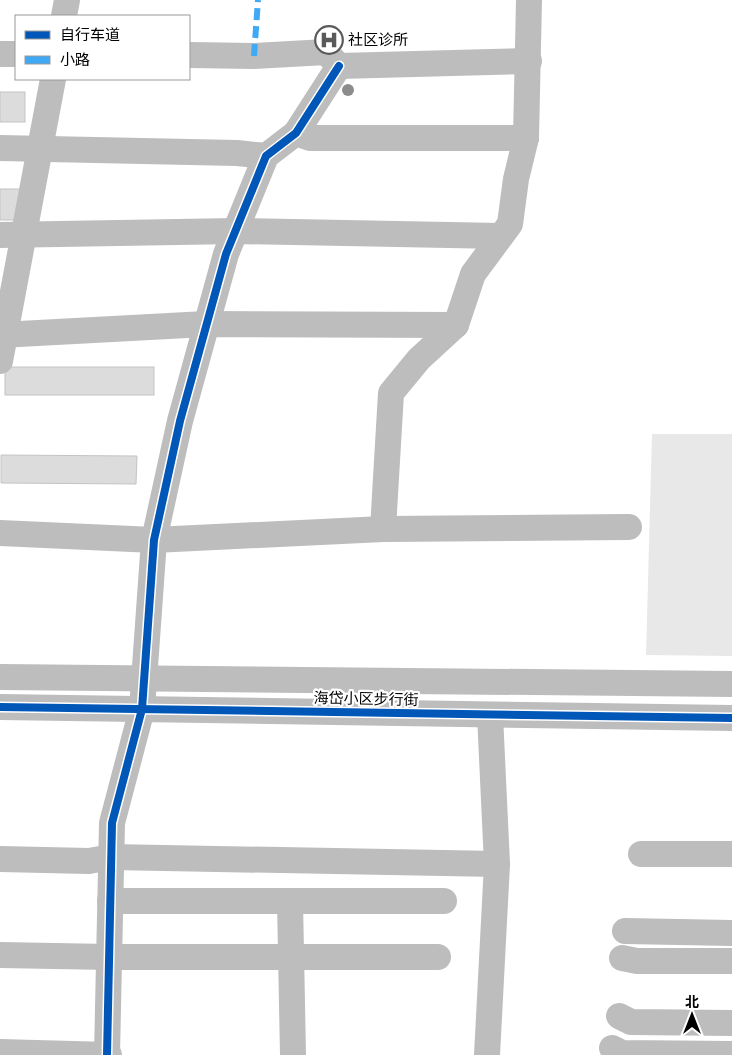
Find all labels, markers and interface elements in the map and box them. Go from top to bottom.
legend [15,15,190,80]
hospital icon: 社区诊所 [314,25,344,55]
text: 自行车道 [60,26,120,44]
place label: 社区诊所 [348,31,408,49]
text: 小路 [60,51,90,69]
street label: 海岱小区步行街 [313,689,419,709]
north arrow [667,990,717,1040]
text: 北 [685,994,699,1010]

